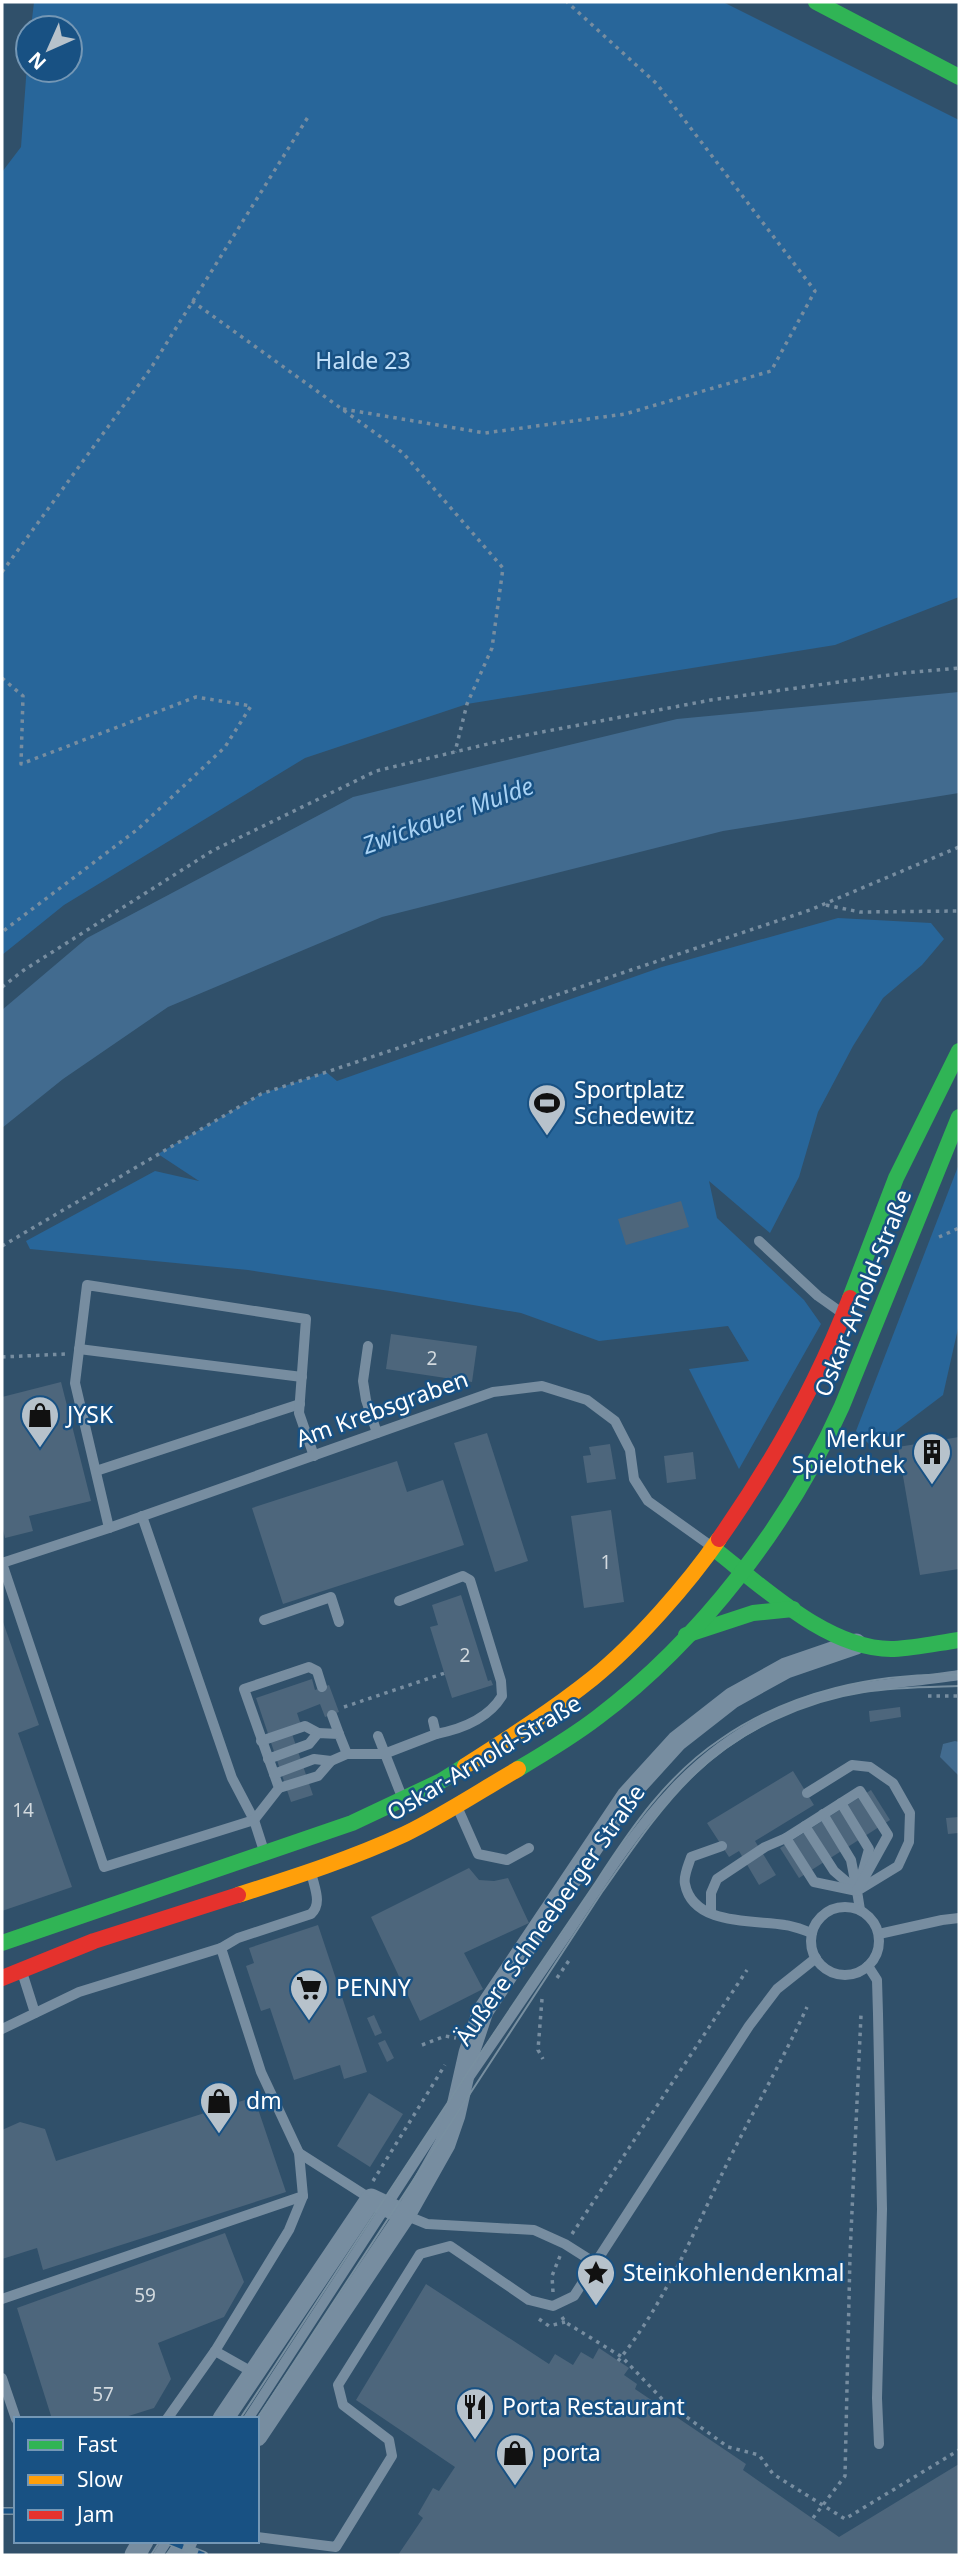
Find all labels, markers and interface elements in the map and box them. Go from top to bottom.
north arrow [14,14,84,84]
text: N [22,46,52,76]
park label: Halde 23 [315,344,411,376]
water label: Zwickauer Mulde [356,768,538,861]
place label: Sportplatz Schedewitz [574,1073,695,1131]
sports icon: Sportplatz Schedewitz [526,1082,568,1137]
street label: Oskar-Arnold-Straße [806,1184,918,1401]
house number: 2 [427,1345,437,1371]
street label: Am Krebsgraben [291,1362,472,1454]
shop icon: JYSK [19,1394,61,1449]
place label: JYSK [65,1398,114,1430]
place label: Merkur Spielothek [792,1422,906,1480]
building icon: Merkur Spielothek [911,1431,953,1486]
house number: 1 [601,1549,611,1575]
house number: 2 [460,1642,470,1668]
street label: Oskar-Arnold-Straße [380,1686,587,1828]
street label: Äußere Schneeberger Straße [447,1778,652,2051]
house number: 14 [12,1797,34,1823]
supermarket icon: PENNY [288,1967,330,2022]
place label: PENNY [336,1971,412,2003]
shop icon: dm [198,2080,240,2135]
place label: dm [246,2084,282,2116]
place icon: Steinkohlendenkmal [575,2252,617,2307]
place label: Steinkohlendenkmal [623,2256,845,2288]
house number: 59 [134,2282,156,2308]
house number: 57 [92,2381,114,2407]
restaurant icon: Porta Restaurant [454,2386,496,2441]
place label: Porta Restaurant [502,2390,685,2422]
legend [14,2417,259,2543]
text: Fast [77,2430,118,2458]
shop icon: porta [494,2432,536,2487]
place label: porta [542,2436,601,2468]
text: Slow [77,2465,123,2493]
text: Jam [75,2500,114,2528]

